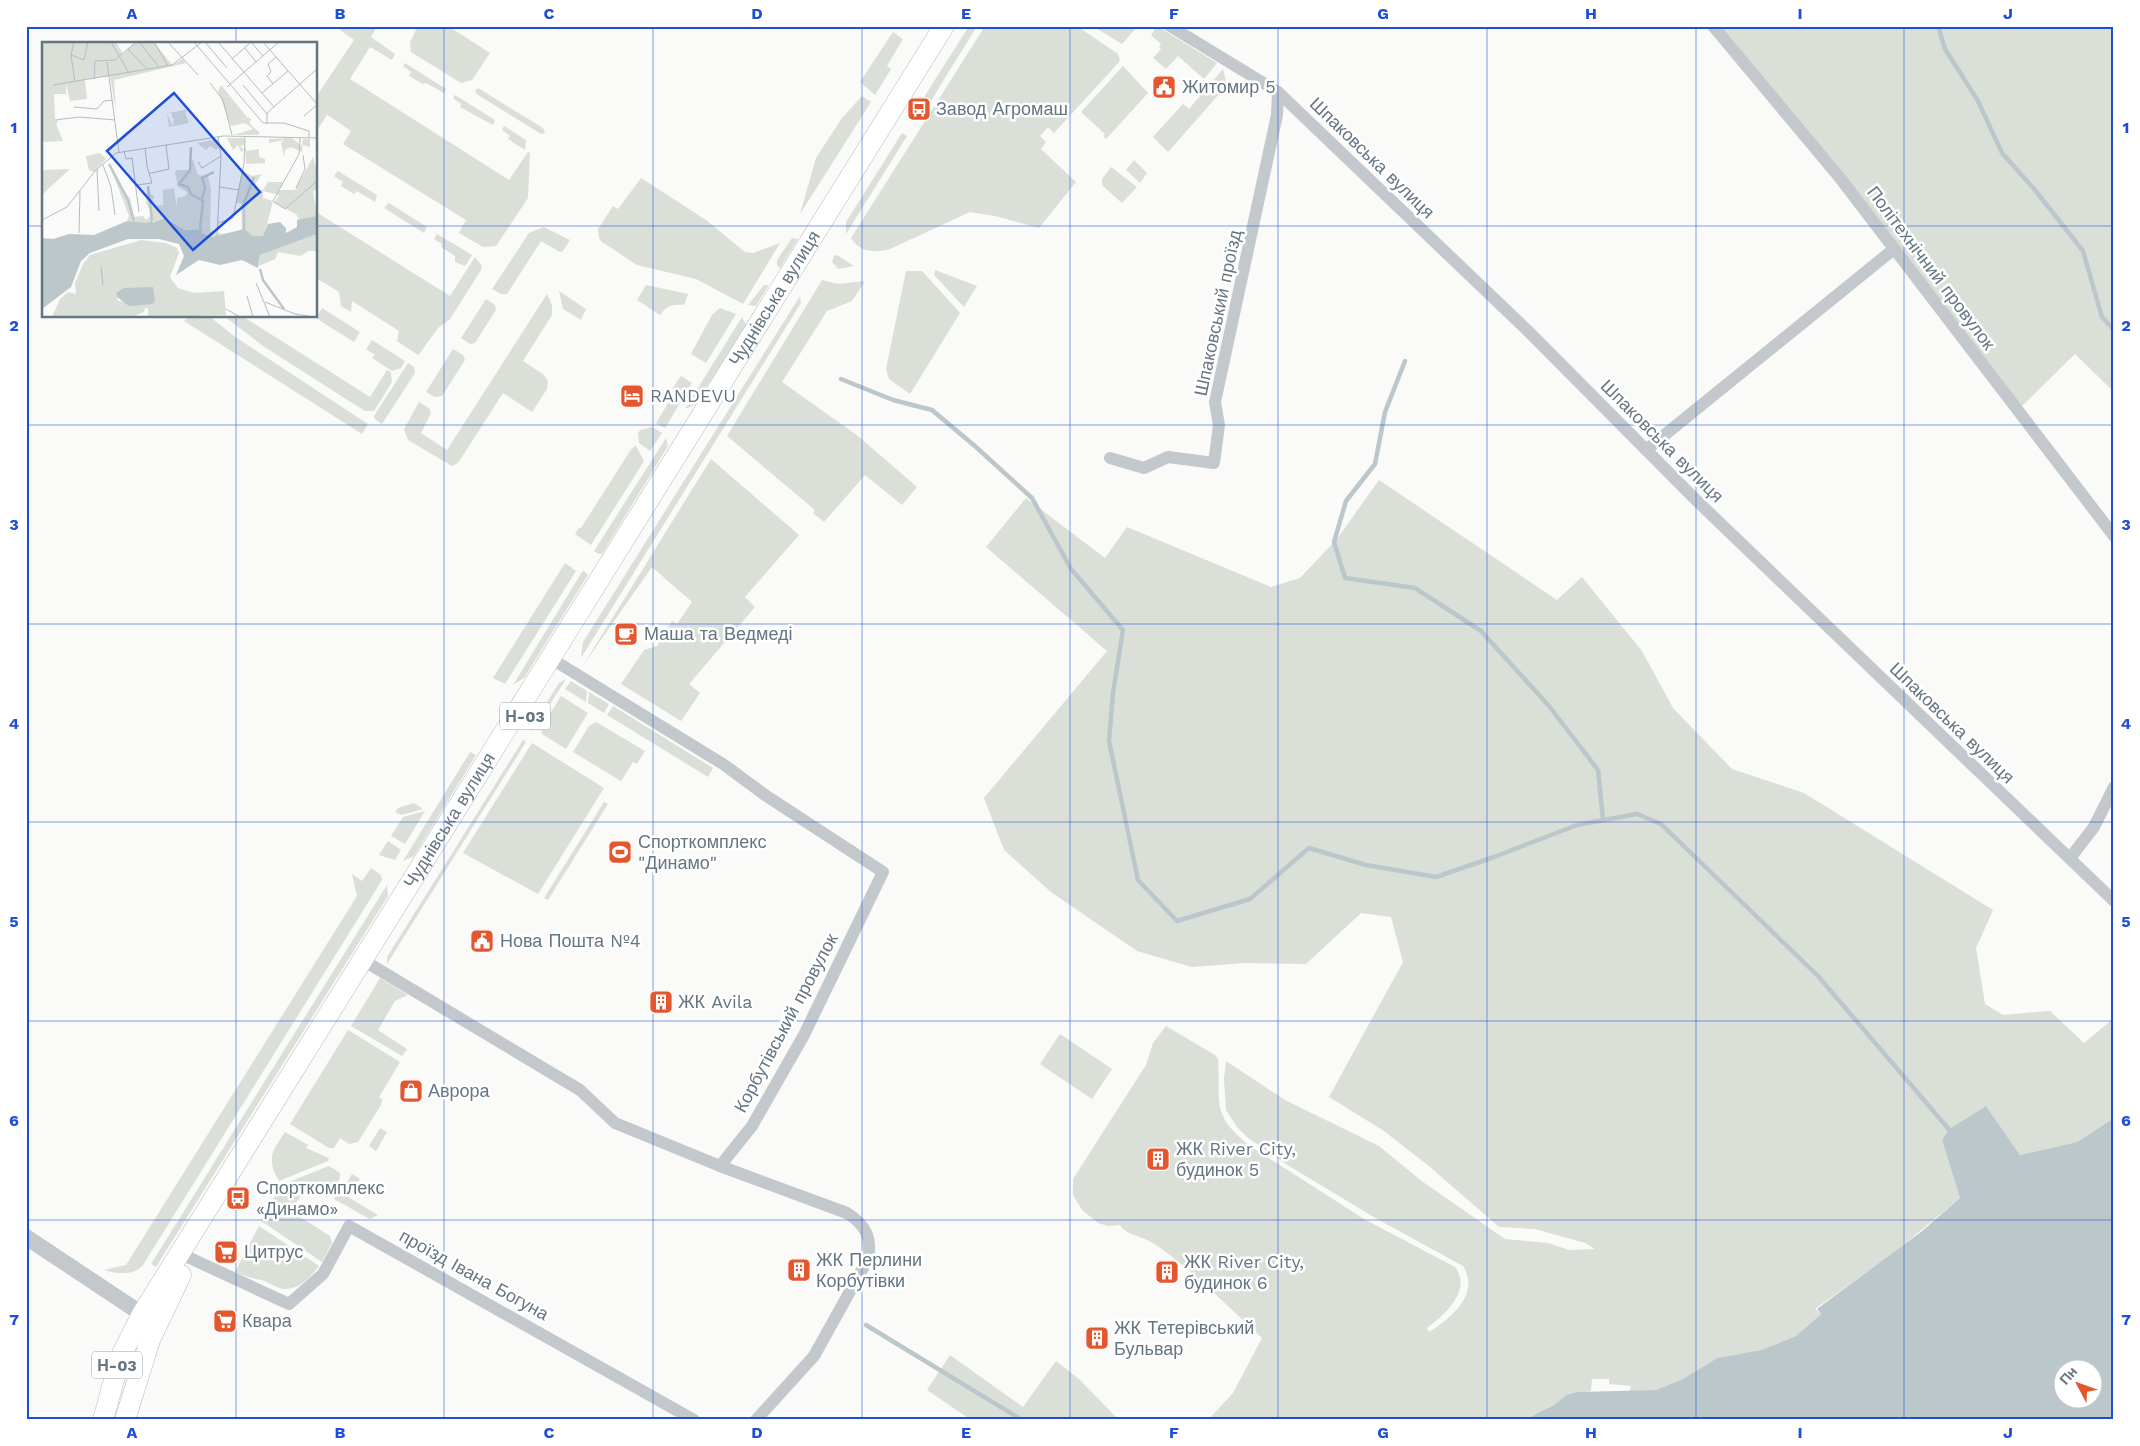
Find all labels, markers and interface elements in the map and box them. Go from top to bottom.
text: A [127,4,138,23]
text: B [335,4,346,23]
text: C [544,4,555,23]
text: D [751,4,763,23]
text: E [961,4,971,23]
text: F [1169,4,1179,23]
text: G [1377,4,1389,23]
text: H [1585,4,1597,23]
text: I [1797,4,1803,23]
text: J [2003,4,2013,23]
inset map [42,42,318,318]
public building icon: Житомир 5 [1151,74,1177,100]
place label: Житомир 5 [1182,76,1276,97]
street label: Шпаковська вулиця [1306,93,1439,222]
bus stop icon: Завод Агромаш [906,96,932,122]
place label: Завод Агромаш [936,98,1068,119]
text: 1 [11,118,17,137]
text: 1 [2123,118,2129,137]
street label: Політехнічний провулок [1863,182,2000,354]
street label: Чуднівська вулиця [724,226,824,370]
street label: Шпаковський проїзд [1190,227,1245,398]
text: 2 [9,316,19,335]
text: 2 [2121,316,2131,335]
street label: Шпаковська вулиця [1597,375,1728,506]
hotel icon: RANDEVU [619,383,645,409]
place label: RANDEVU [650,385,736,406]
text: 3 [9,515,19,534]
text: 3 [2121,515,2131,534]
cafe icon: Маша та Ведмеді [613,621,639,647]
place label: Маша та Ведмеді [644,623,793,644]
street label: Шпаковська вулиця [1886,658,2019,787]
road number: Н-03 [500,702,550,729]
text: 4 [9,714,19,733]
text: 4 [2121,714,2131,733]
street label: Чуднівська вулиця [399,749,499,892]
place label: Спорткомплекс "Динамо" [638,831,766,873]
sports icon: Спорткомплекс "Динамо" [607,839,633,865]
text: 5 [9,912,19,931]
text: 5 [2121,912,2131,931]
public building icon: Нова Пошта №4 [469,928,495,954]
place label: Нова Пошта №4 [500,930,641,951]
street label: Корбутівський провулок [729,930,842,1116]
building icon: ЖК Avila [648,989,674,1015]
place label: ЖК Avila [678,991,752,1012]
shop icon: Аврора [398,1078,424,1104]
place label: Аврора [428,1080,491,1101]
text: 6 [9,1111,19,1130]
text: 6 [2121,1111,2131,1130]
place label: ЖК River City, будинок 5 [1176,1138,1296,1180]
building icon: ЖК River City, будинок 5 [1145,1146,1171,1172]
place label: Спорткомплекс «Динамо» [256,1177,384,1219]
bus stop icon: Спорткомплекс «Динамо» [225,1185,251,1211]
street label: проїзд Івана Богуна [396,1225,553,1325]
supermarket icon: Цитрус [213,1239,239,1265]
place label: Цитрус [244,1241,303,1262]
place label: ЖК Перлини Корбутівки [816,1249,922,1291]
place label: ЖК River City, будинок 6 [1184,1251,1304,1293]
building icon: ЖК Перлини Корбутівки [786,1257,812,1283]
building icon: ЖК River City, будинок 6 [1154,1259,1180,1285]
supermarket icon: Квара [212,1308,238,1334]
text: 7 [9,1310,19,1329]
place label: Квара [242,1310,293,1331]
text: 7 [2121,1310,2131,1329]
place label: ЖК Тетерівський Бульвар [1114,1317,1254,1359]
building icon: ЖК Тетерівський Бульвар [1084,1325,1110,1351]
road number: Н-03 [92,1352,142,1378]
north arrow [2052,1358,2102,1408]
text: Пн [2056,1363,2080,1388]
text: A [127,1423,138,1442]
text: B [335,1423,346,1442]
text: C [544,1423,555,1442]
text: D [751,1423,763,1442]
text: E [961,1423,971,1442]
text: F [1169,1423,1179,1442]
text: G [1377,1423,1389,1442]
text: H [1585,1423,1597,1442]
text: I [1797,1423,1803,1442]
text: J [2003,1423,2013,1442]

